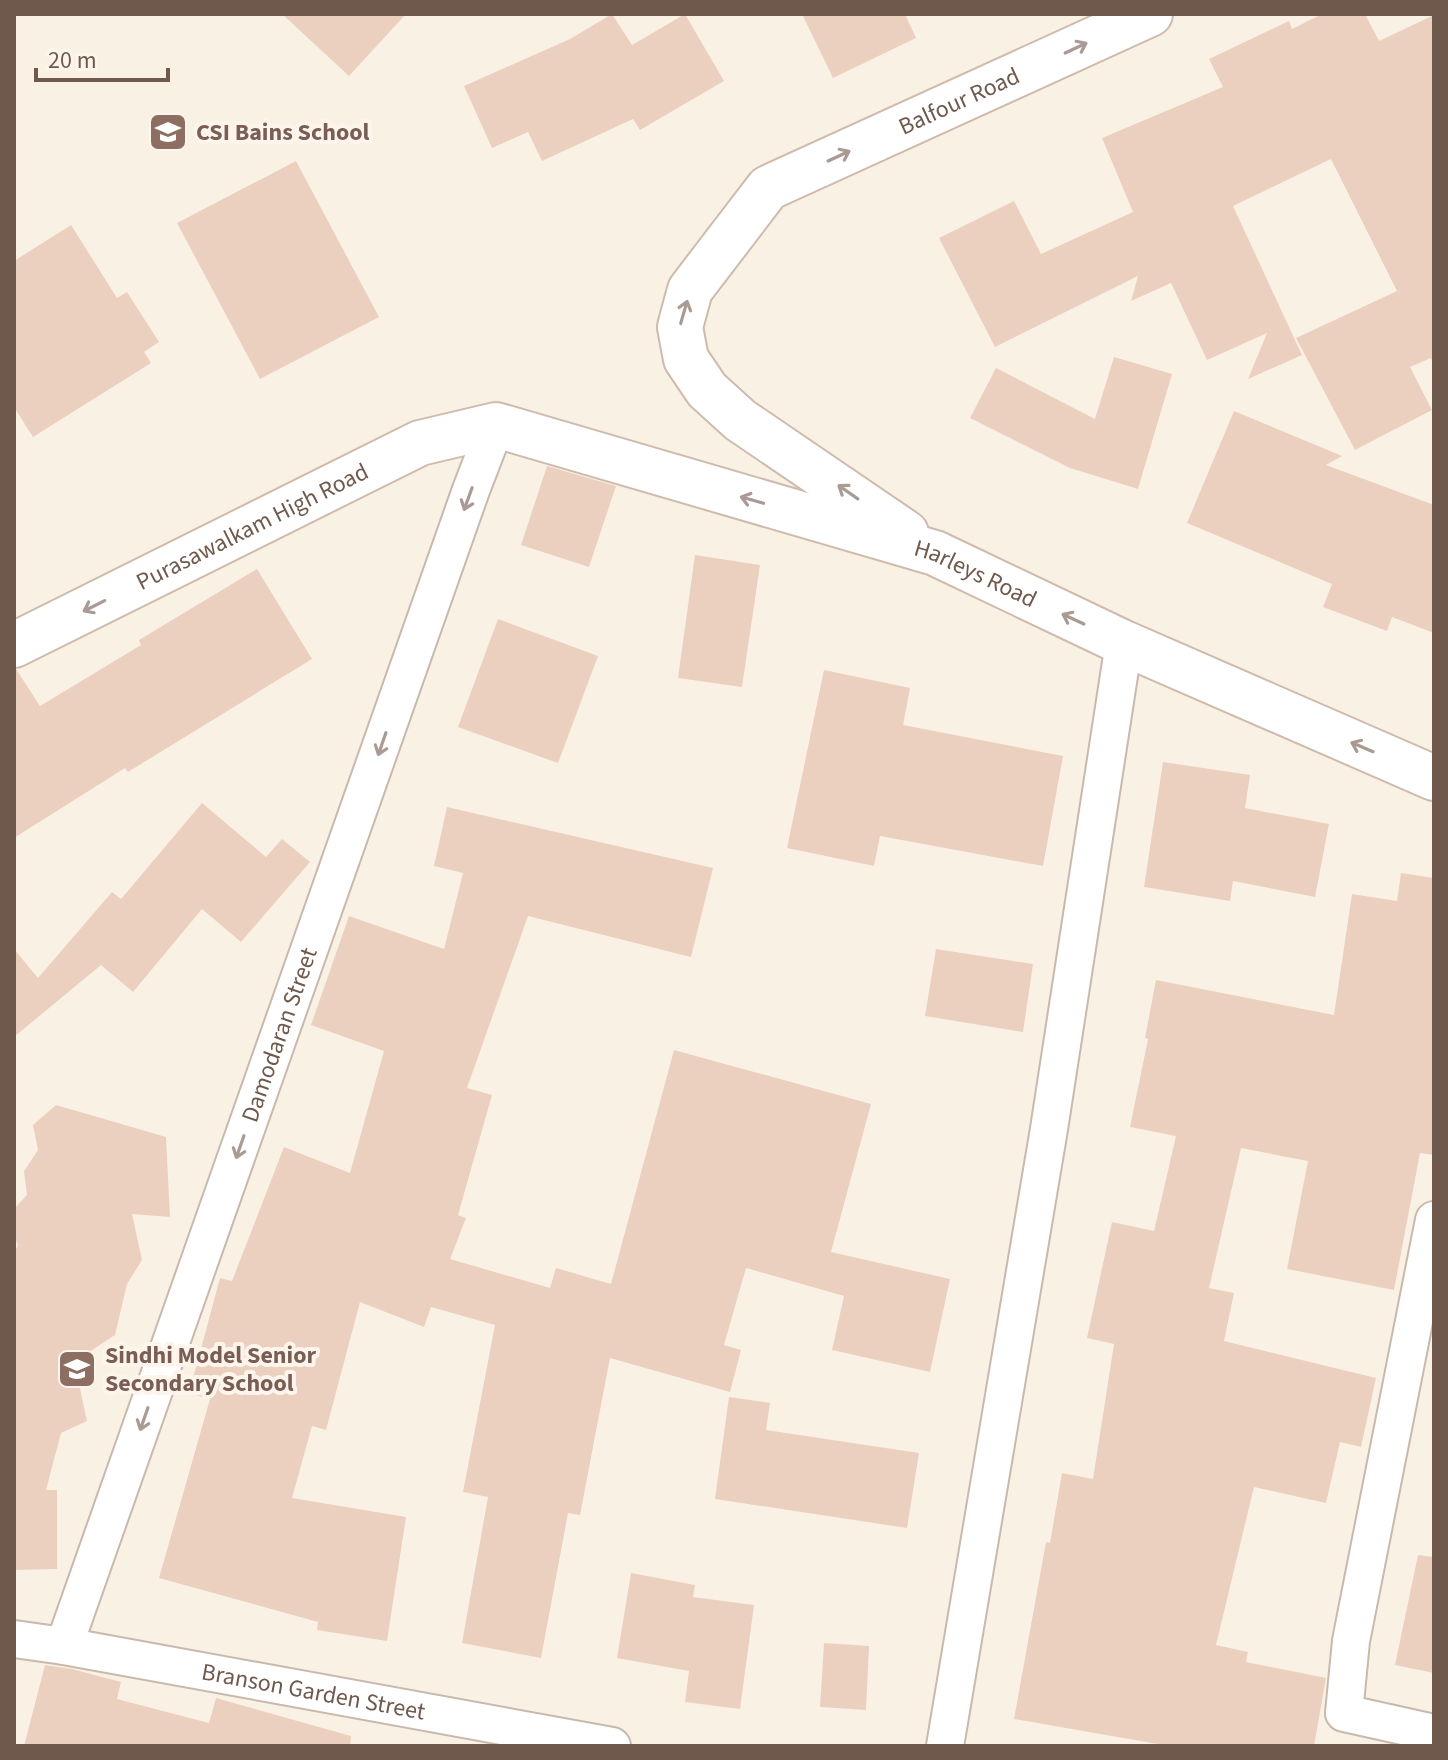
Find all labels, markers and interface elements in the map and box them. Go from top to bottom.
scale bar [36,32,168,82]
one-way arrow [1063,40,1087,55]
text: 20 m [48,43,97,78]
street label: Balfour Road [893,59,1026,144]
school or university icon: CSI Bains School [147,111,189,153]
place label: CSI Bains School [196,115,370,150]
one-way arrow [827,148,851,163]
one-way arrow [678,299,693,325]
street label: Purasawalkam High Road [130,454,375,600]
one-way arrow [837,484,859,500]
one-way arrow [460,486,475,511]
one-way arrow [740,492,766,507]
street label: Harleys Road [910,531,1043,617]
one-way arrow [82,598,106,614]
one-way arrow [1062,611,1086,626]
one-way arrow [374,731,388,756]
one-way arrow [1351,738,1375,753]
street label: Damodaran Street [233,943,327,1127]
one-way arrow [231,1135,246,1160]
place label: Sindhi Model Senior Secondary School [105,1338,316,1401]
school or university icon: Sindhi Model Senior Secondary School [56,1348,98,1390]
one-way arrow [136,1406,151,1431]
street label: Branson Garden Street [199,1654,428,1730]

